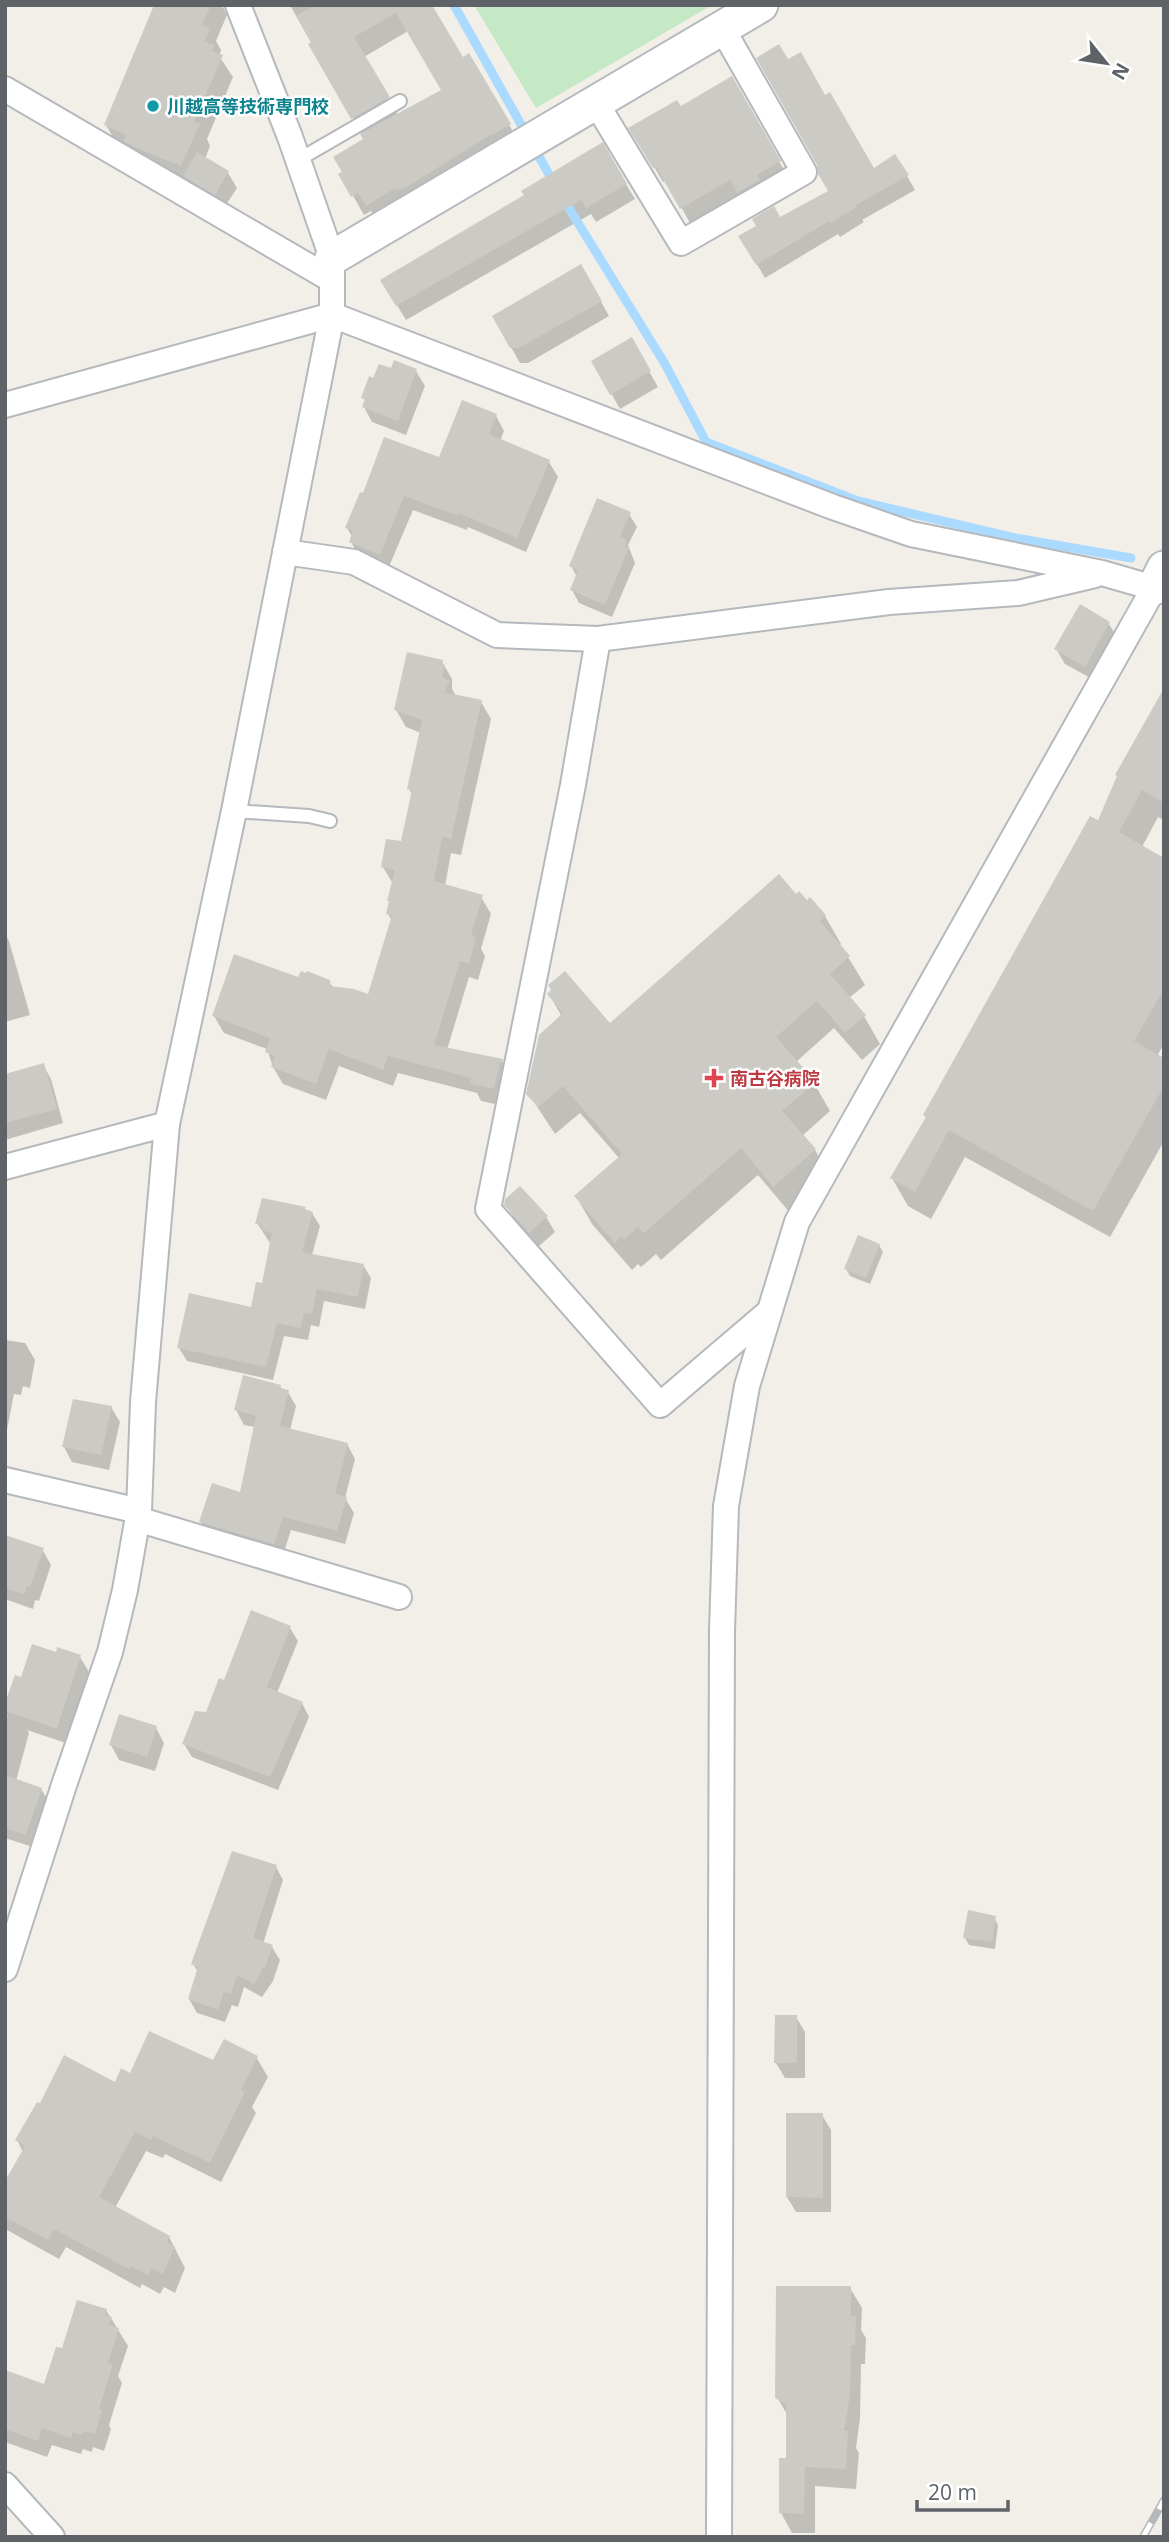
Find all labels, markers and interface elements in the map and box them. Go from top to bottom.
north arrow [1071,28,1141,98]
text: N [1106,58,1136,85]
place label: 川越高等技術専門校 [167,94,329,118]
marker: 川越高等技術専門校 [145,98,161,114]
place label: 南古谷病院 [730,1066,820,1090]
marker: 南古谷病院 [704,1068,724,1088]
scale bar [917,2468,1008,2512]
text: 20 m [928,2478,977,2506]

